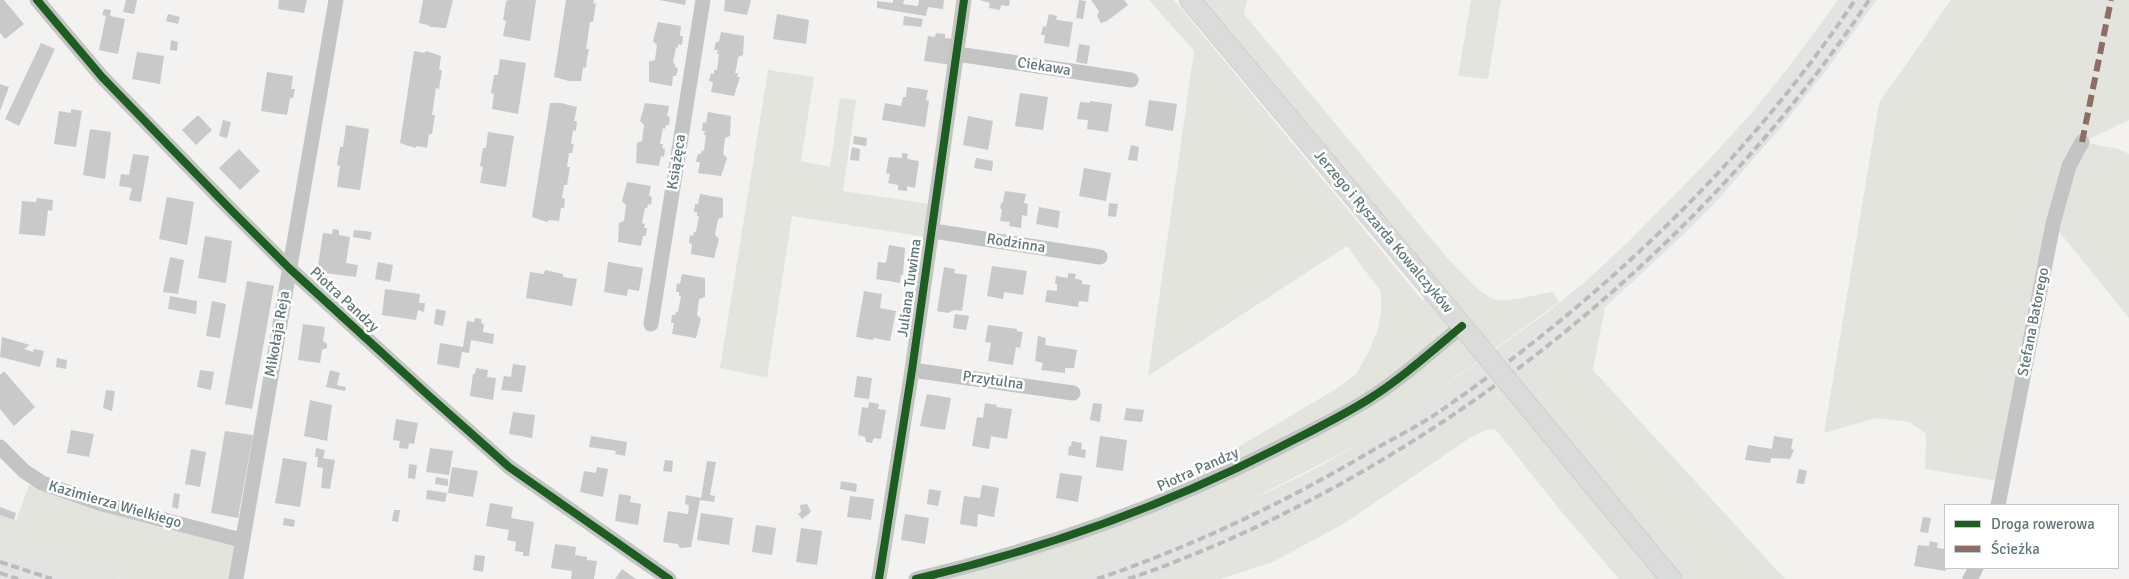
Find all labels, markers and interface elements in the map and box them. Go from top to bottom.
street label: Ciekawa [1016,54,1072,80]
street label: Książęca [664,133,690,191]
street label: Jerzego i Ryszarda Kowalczyków [1310,147,1456,317]
street label: Rodzinna [985,230,1047,258]
street label: Juliana Tuwima [894,238,926,338]
street label: Piotra Pandzy [306,264,382,336]
street label: Stefana Batorego [2015,266,2053,378]
street label: Mikołaja Reja [262,290,294,378]
street label: Przytulna [961,368,1025,394]
street label: Piotra Pandzy [1154,444,1242,496]
street label: Kazimierza Wielkiego [46,477,184,533]
legend [1944,504,2119,569]
text: Droga rowerowa [1991,515,2095,533]
text: Ścieżka [1991,540,2040,558]

